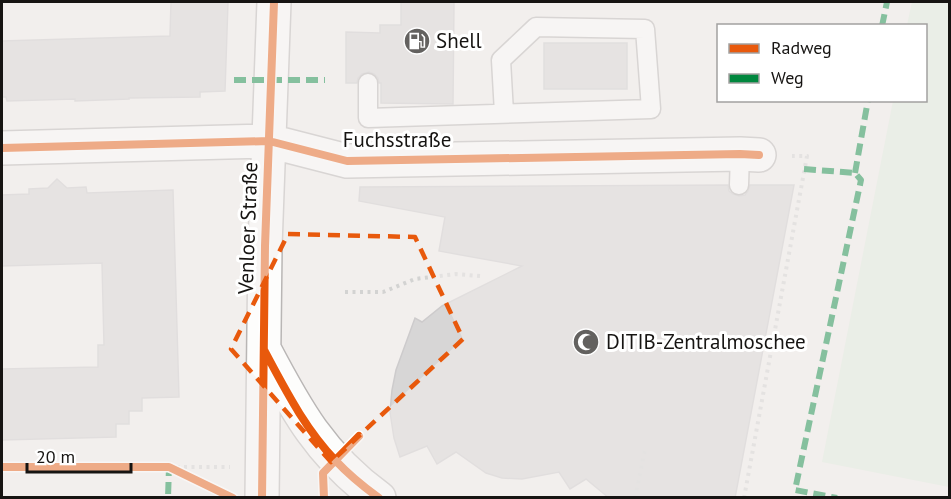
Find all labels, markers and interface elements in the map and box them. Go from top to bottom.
legend [717,24,927,102]
fuel station icon: Shell [402,26,432,56]
place label: Shell [436,27,482,54]
text: Radweg [771,36,832,59]
text: Weg [771,66,804,89]
street label: Fuchsstraße [343,126,451,153]
street label: Venloer Straße [232,161,263,296]
mosque icon: DITIB-Zentralmoschee [571,327,601,357]
place label: DITIB-Zentralmoschee [606,328,806,355]
scale bar [27,436,130,474]
text: 20 m [36,445,75,468]

